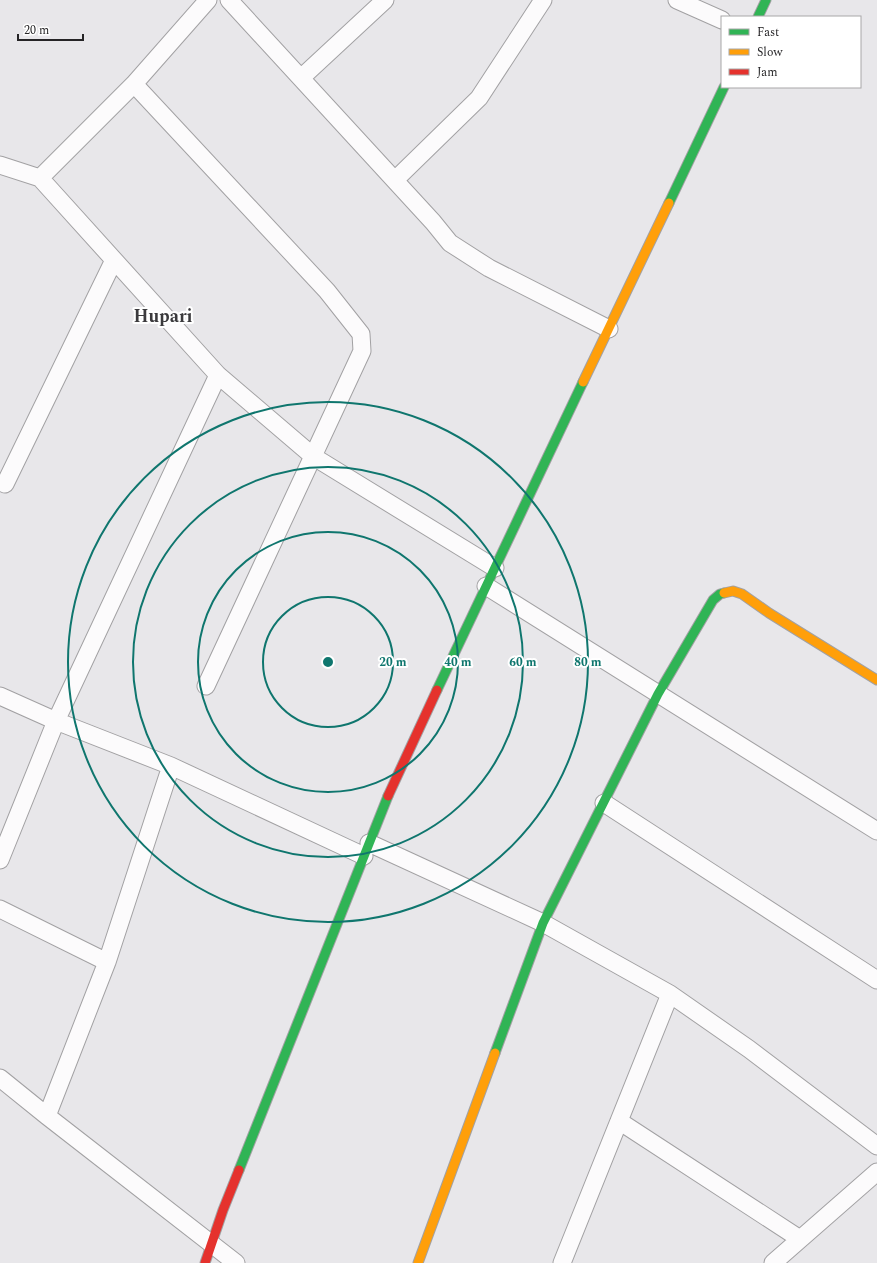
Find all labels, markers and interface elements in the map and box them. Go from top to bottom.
scale bar [18,16,83,42]
legend [721,16,861,88]
text: 20 m [24,21,49,40]
text: Fast [757,23,779,42]
text: Slow [757,43,783,62]
text: Jam [757,63,778,82]
district label: Hupari [133,303,193,330]
text: 20 m [379,653,407,672]
text: 40 m [444,653,472,672]
text: 60 m [509,653,537,672]
text: 80 m [574,653,602,672]
centre of rings [321,655,335,669]

